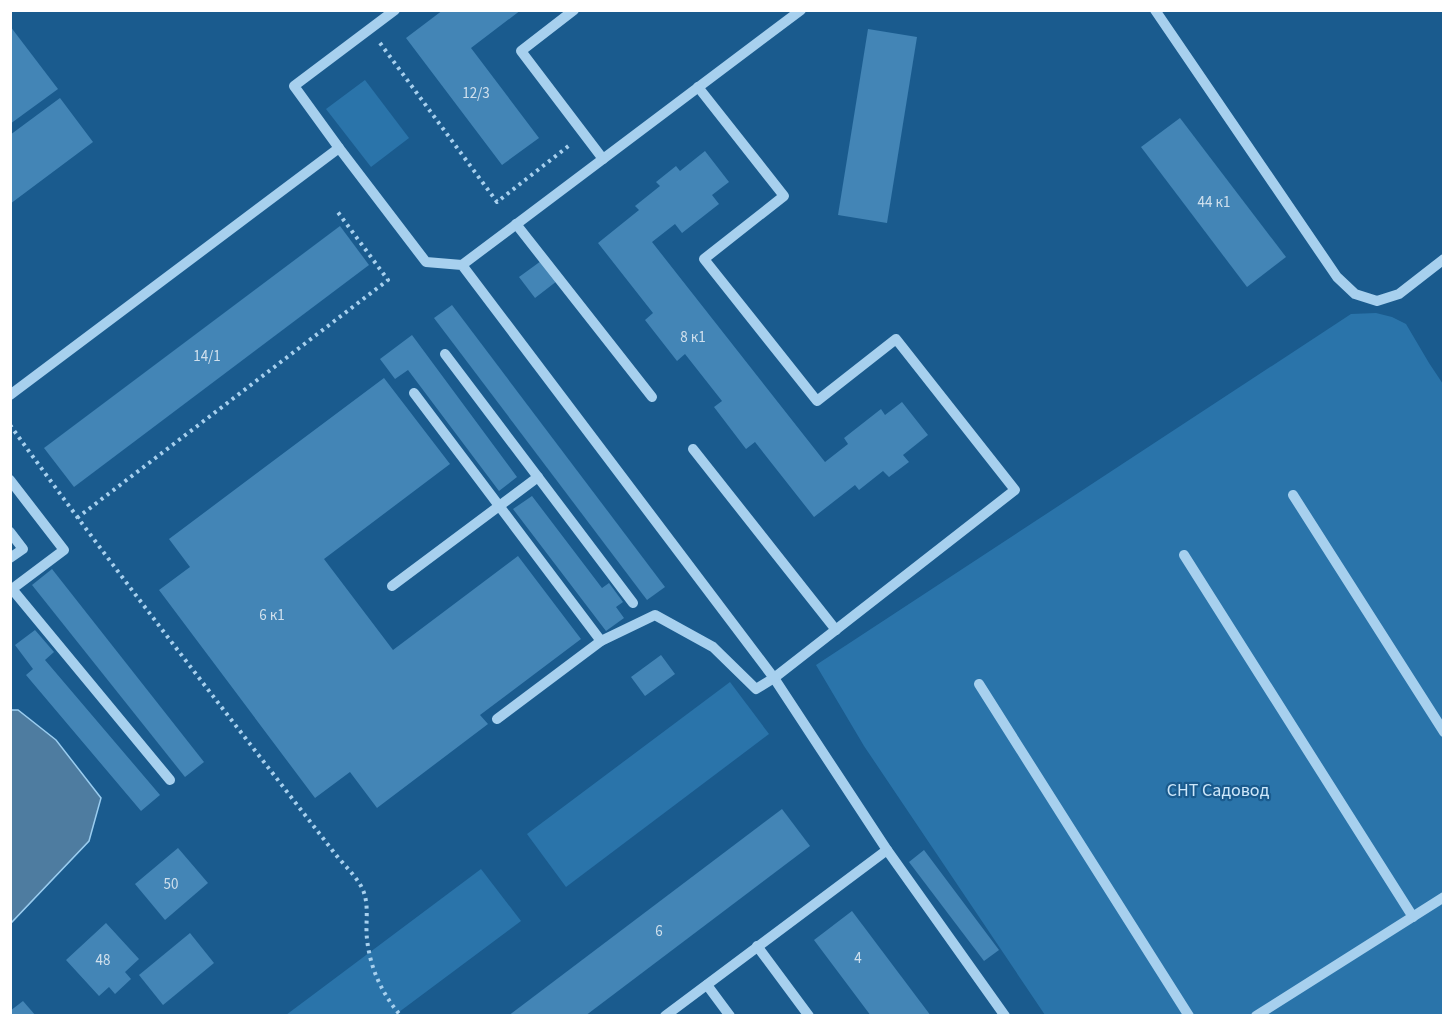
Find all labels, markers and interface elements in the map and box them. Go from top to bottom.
house number: 12/3 [462,83,490,104]
house number: 44 к1 [1198,192,1230,213]
house number: 8 к1 [680,327,706,348]
house number: 14/1 [193,346,221,367]
house number: 6 к1 [259,605,285,626]
park label: СНТ Садовод [1167,778,1270,803]
house number: 50 [164,874,178,895]
house number: 6 [655,921,663,942]
house number: 4 [854,948,862,969]
house number: 48 [96,950,110,971]

